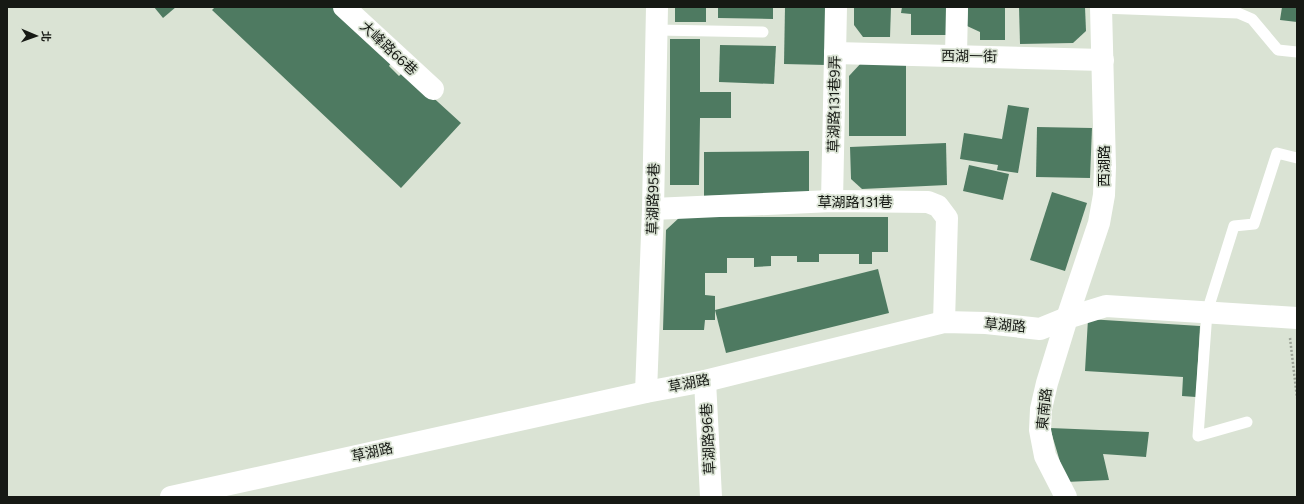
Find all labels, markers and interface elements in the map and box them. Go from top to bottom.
north arrow [16,16,56,56]
street label: 大峰路66巷 [357,18,421,79]
text: 北 [39,31,52,42]
street label: 西湖一街 [941,48,997,65]
street label: 草湖路131巷9弄 [825,55,844,153]
street label: 西湖路 [1096,145,1113,187]
street label: 草湖路95巷 [644,163,663,235]
street label: 草湖路131巷 [817,194,893,211]
street label: 草湖路 [983,315,1027,336]
street label: 草湖路 [667,371,711,396]
street label: 東南路 [1034,387,1055,431]
street label: 草湖路96巷 [698,403,719,475]
street label: 草湖路 [350,439,394,465]

